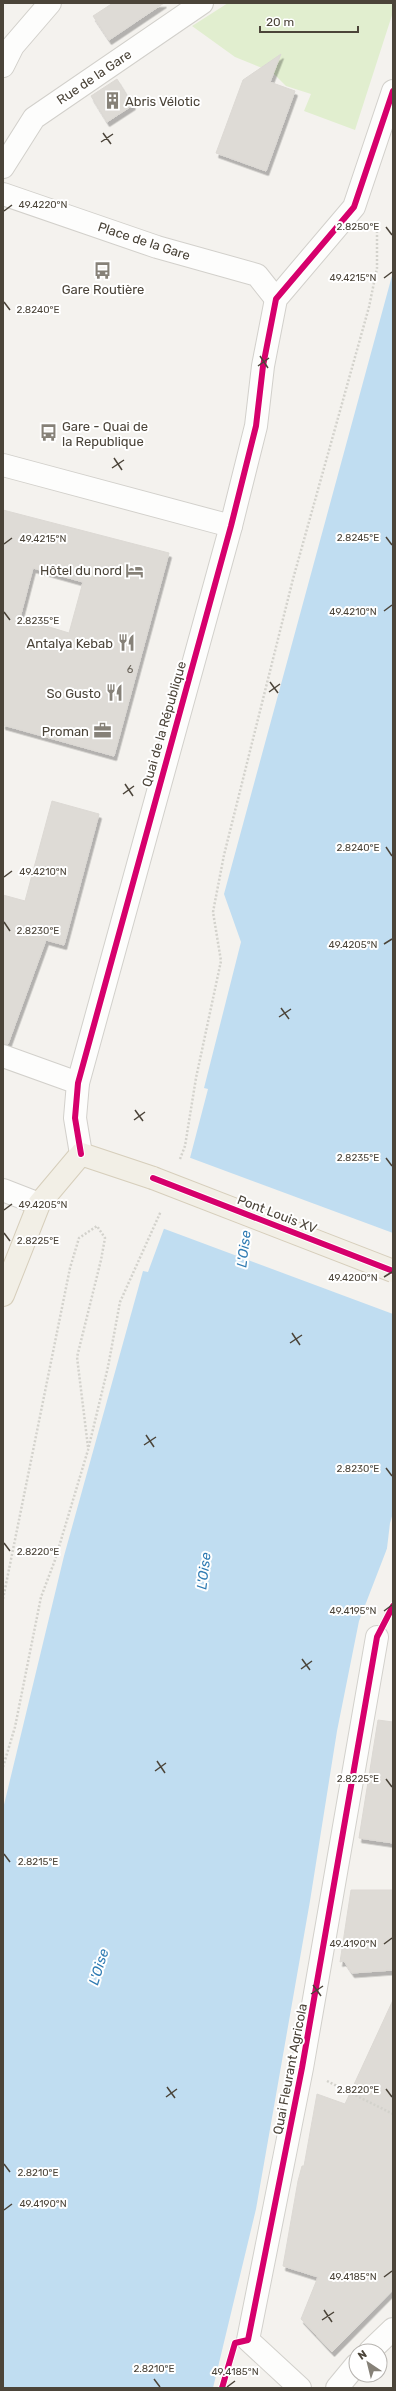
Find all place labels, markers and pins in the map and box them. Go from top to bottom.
building icon: Abris Vélotic [102,91,122,111]
place label: Abris Vélotic [125,94,200,109]
bus stop icon: Gare Routière [93,260,113,280]
place label: Gare Routière [62,282,144,297]
place label: Gare - Quai de la Republique [62,419,148,449]
bus stop icon: Gare - Quai de la Republique [39,423,59,443]
hotel icon: Hôtel du nord [125,560,145,580]
place label: Hôtel du nord [40,563,122,578]
restaurant icon: Antalya Kebab [116,633,136,653]
place label: Antalya Kebab [26,636,113,651]
restaurant icon: So Gusto [104,683,124,703]
place label: So Gusto [46,686,101,701]
office icon: Proman [92,721,112,741]
place label: Proman [42,724,89,739]

